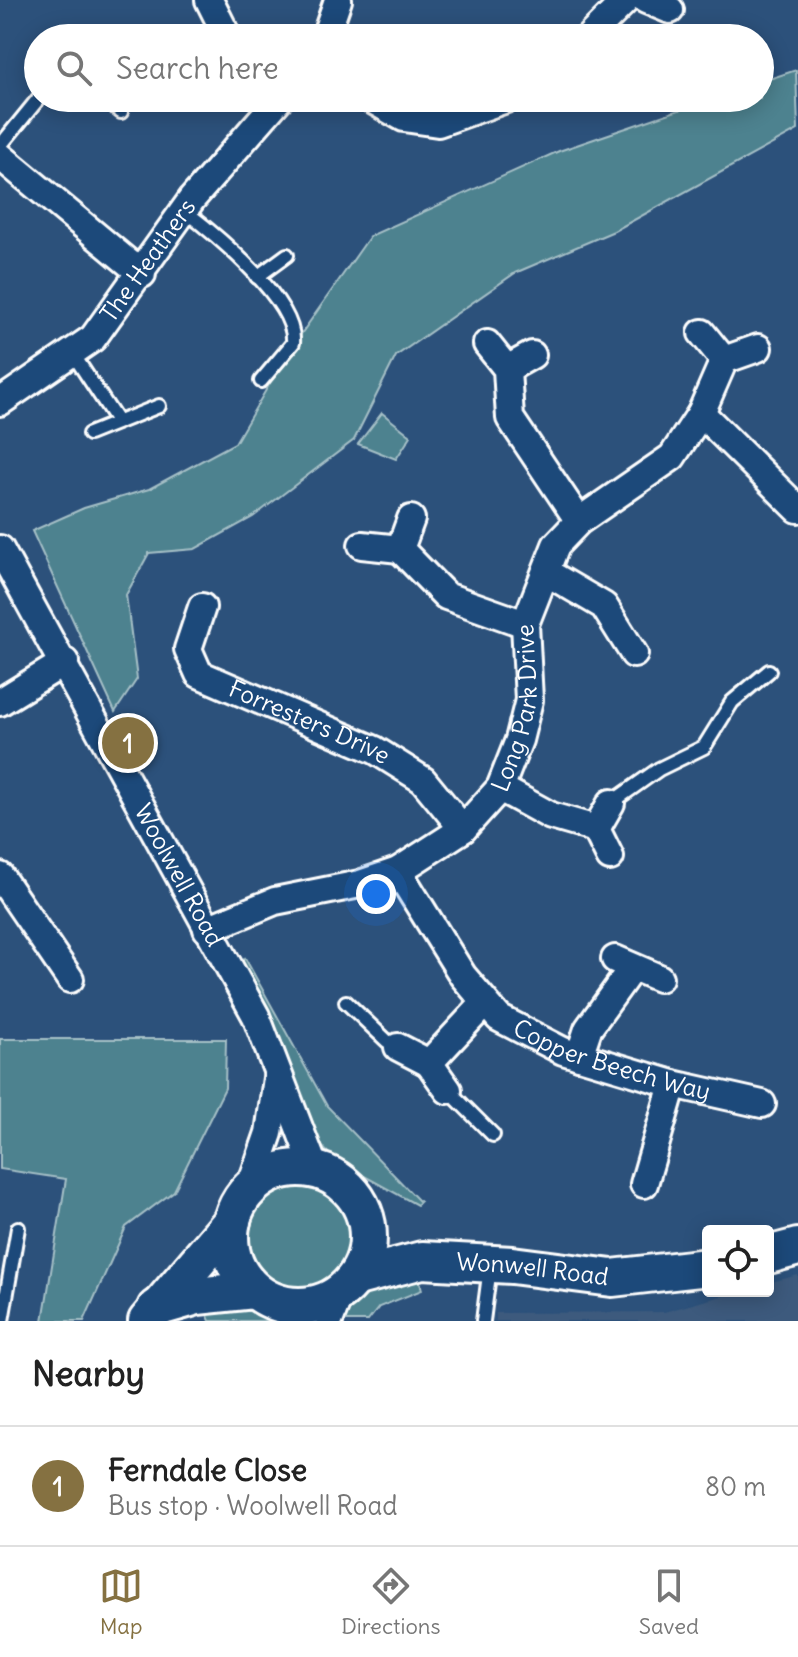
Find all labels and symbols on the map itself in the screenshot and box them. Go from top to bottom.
street label: The Heathers [93,192,201,327]
street label: Long Park Drive [484,623,543,796]
street label: Forresters Drive [225,673,396,770]
pin: 1 [102,713,154,773]
street label: Woolwell Road [129,798,231,951]
your location [356,874,396,914]
street label: Copper Beech Way [509,1012,713,1106]
street label: Wonwell Road [456,1246,610,1291]

